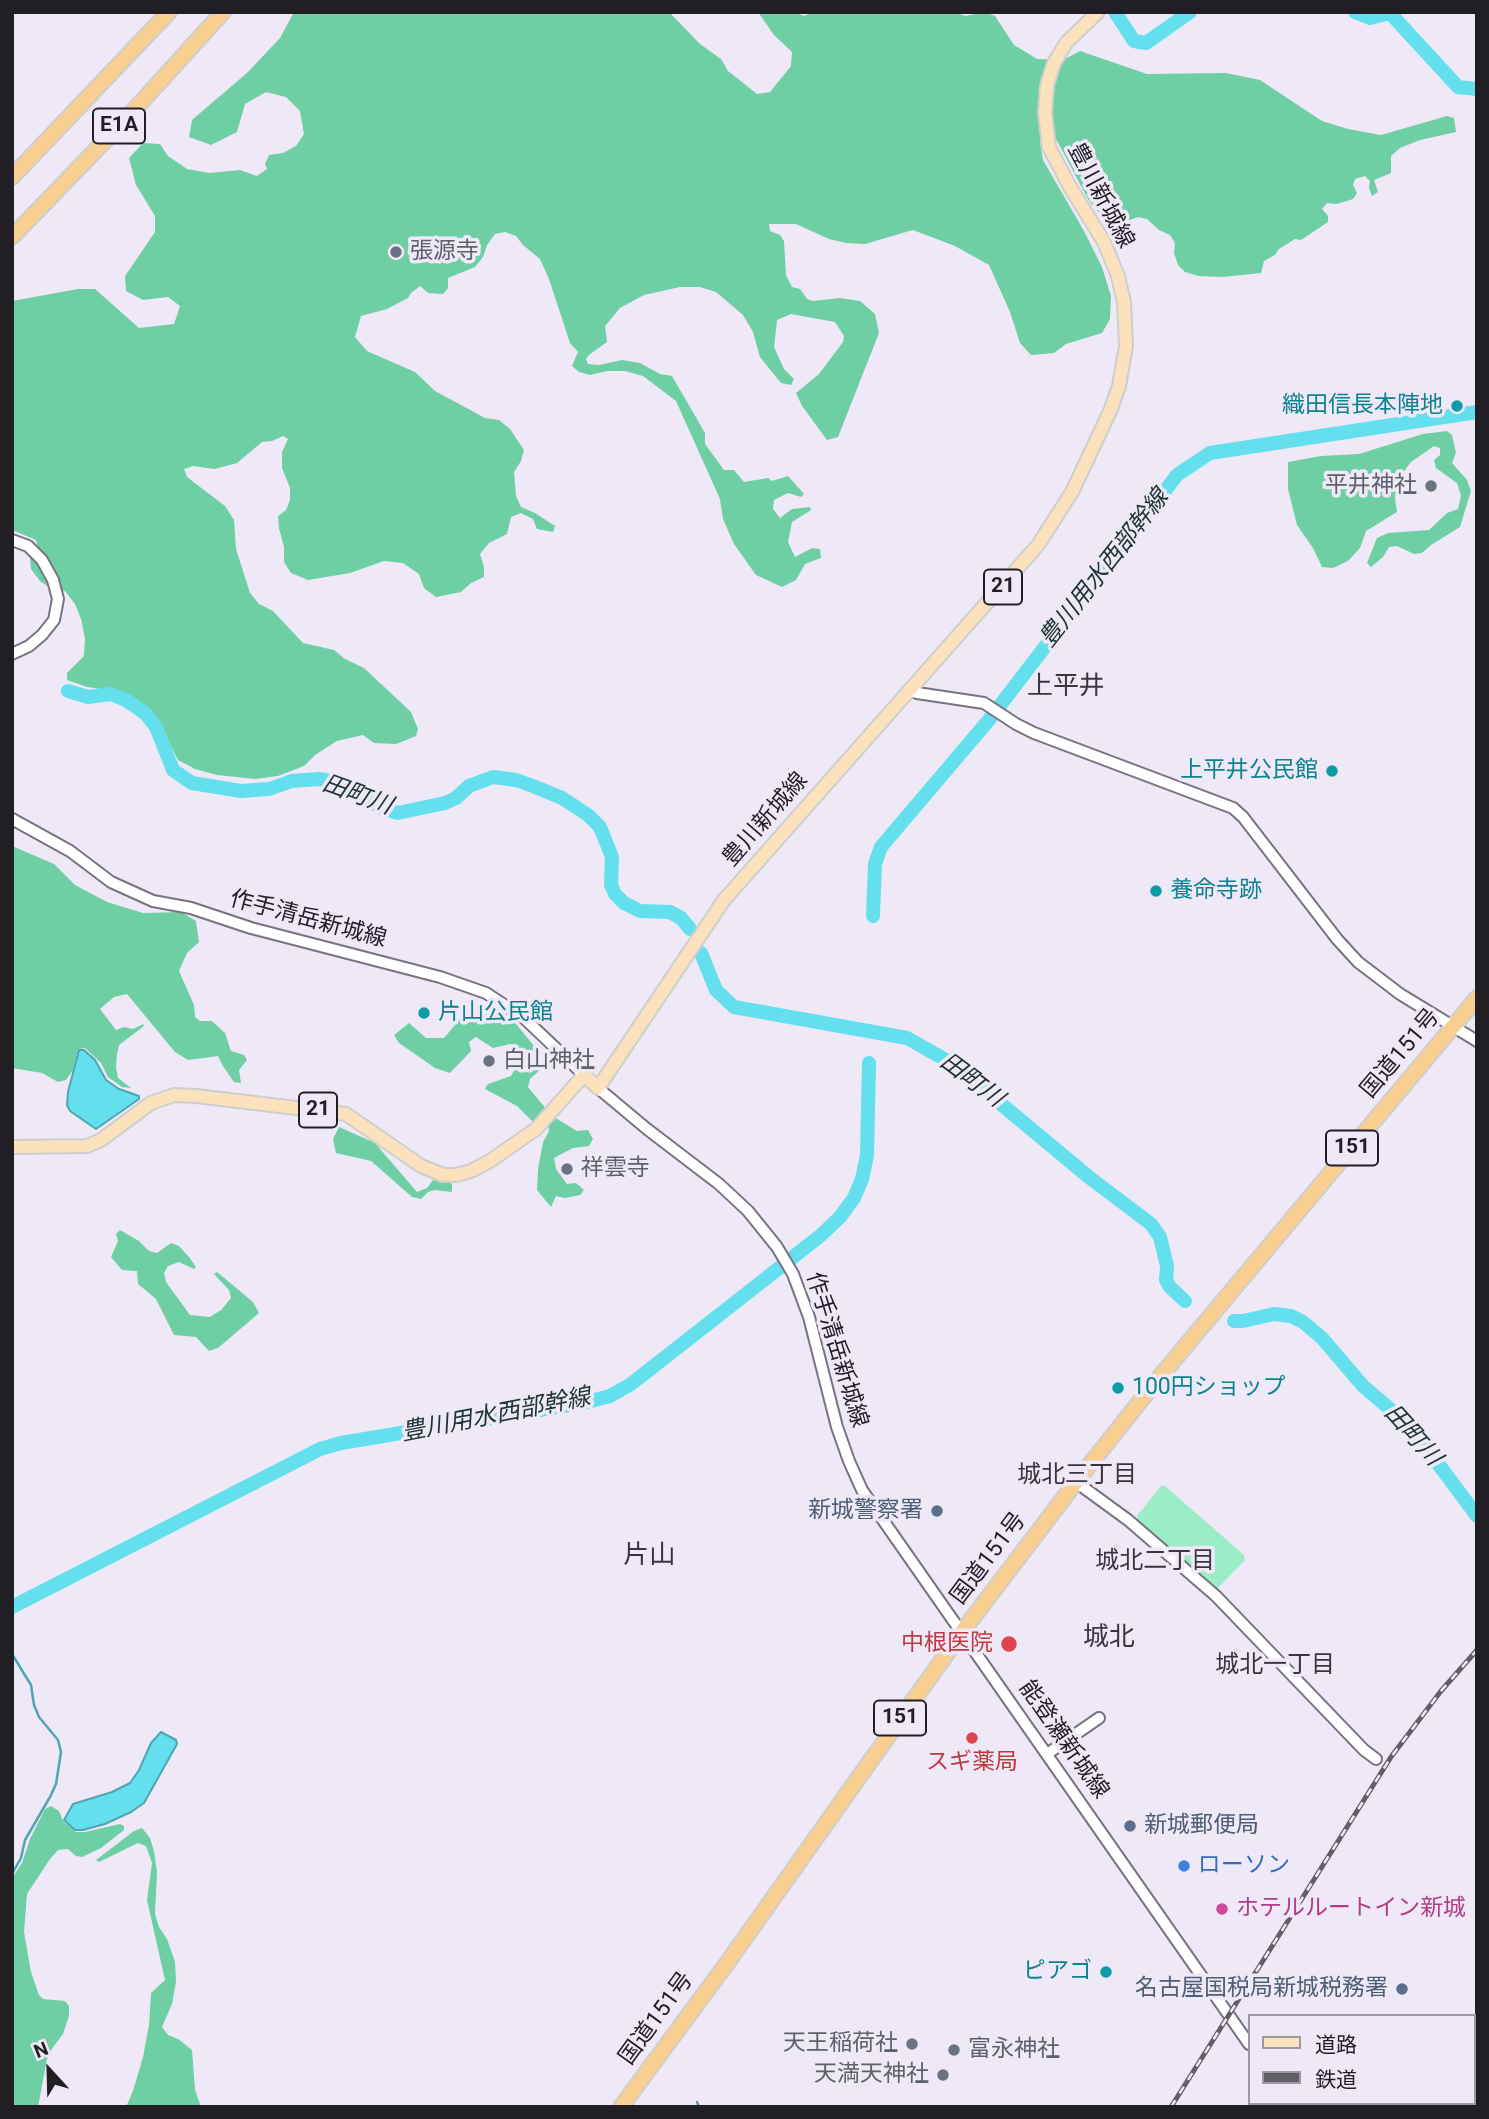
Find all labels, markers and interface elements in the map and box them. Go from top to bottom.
road number: E1A [93,108,145,144]
street label: 豊川新城線 [1061,139,1139,253]
place label: 張源寺 [410,238,479,266]
marker: 張源寺 [388,244,404,260]
place label: 織田信長本陣地 [1282,392,1443,420]
marker: 織田信長本陣地 [1449,398,1465,414]
place label: 平井神社 [1325,472,1417,500]
marker: 平井神社 [1423,478,1439,494]
water label: 豊川用水西部幹線 [1035,484,1175,654]
road number: 21 [984,570,1022,604]
district label: 上平井 [1027,671,1105,703]
place label: 上平井公民館 [1180,757,1318,785]
marker: 上平井公民館 [1324,763,1340,779]
street label: 豊川新城線 [718,768,814,872]
water label: 田町川 [318,770,396,822]
place label: 養命寺跡 [1170,877,1262,905]
marker: 養命寺跡 [1148,883,1164,899]
street label: 作手清岳新城線 [227,886,389,954]
place label: 片山公民館 [438,999,553,1027]
street label: 国道151号 [1356,1004,1446,1104]
marker: 片山公民館 [416,1005,432,1021]
place label: 白山神社 [503,1047,595,1075]
water label: 田町川 [934,1048,1008,1114]
marker: 白山神社 [481,1053,497,1069]
road number: 21 [299,1092,337,1128]
road number: 151 [1326,1130,1378,1166]
place label: 祥雲寺 [581,1155,650,1183]
marker: 祥雲寺 [559,1161,575,1177]
street label: 作手清岳新城線 [799,1269,873,1431]
place label: 100円ショップ [1132,1374,1286,1402]
marker: 100円ショップ [1110,1380,1126,1396]
water label: 豊川用水西部幹線 [399,1384,593,1448]
water label: 田町川 [1377,1400,1447,1472]
district label: 城北三丁目 [1017,1462,1137,1490]
place label: 新城警察署 [808,1497,923,1525]
marker: 新城警察署 [929,1503,945,1519]
street label: 国道151号 [946,1508,1032,1610]
district label: 片山 [623,1540,675,1572]
district label: 城北二丁目 [1095,1548,1215,1576]
district label: 城北 [1083,1622,1135,1654]
place label: 中根医院 [901,1630,993,1658]
marker: 中根医院 [999,1634,1019,1654]
district label: 城北一丁目 [1215,1652,1335,1680]
street label: 能登瀬新城線 [1012,1676,1114,1804]
road number: 151 [874,1700,926,1736]
marker: スギ薬局 [964,1730,980,1746]
place label: スギ薬局 [926,1749,1018,1777]
place label: 新城郵便局 [1144,1812,1259,1840]
marker: 新城郵便局 [1122,1818,1138,1834]
place label: ローソン [1198,1852,1290,1880]
marker: ローソン [1176,1858,1192,1874]
place label: ホテルルートイン新城 [1236,1895,1466,1923]
marker: ホテルルートイン新城 [1214,1901,1230,1917]
place label: ピアゴ [1023,1958,1092,1986]
marker: ピアゴ [1098,1964,1114,1980]
street label: 国道151号 [614,1967,700,2071]
place label: 名古屋国税局新城税務署 [1135,1975,1388,2003]
marker: 名古屋国税局新城税務署 [1394,1981,1410,1997]
legend [1248,2014,1475,2105]
place label: 天王稲荷社 [783,2030,898,2058]
text: 道路 [1315,2033,1357,2057]
north arrow [14,2035,84,2105]
marker: 天王稲荷社 [904,2036,920,2052]
place label: 富永神社 [968,2036,1060,2064]
text: N [30,2037,51,2063]
marker: 富永神社 [946,2042,962,2058]
place label: 天満天神社 [814,2061,929,2089]
marker: 天満天神社 [935,2067,951,2083]
text: 鉄道 [1315,2068,1357,2092]

